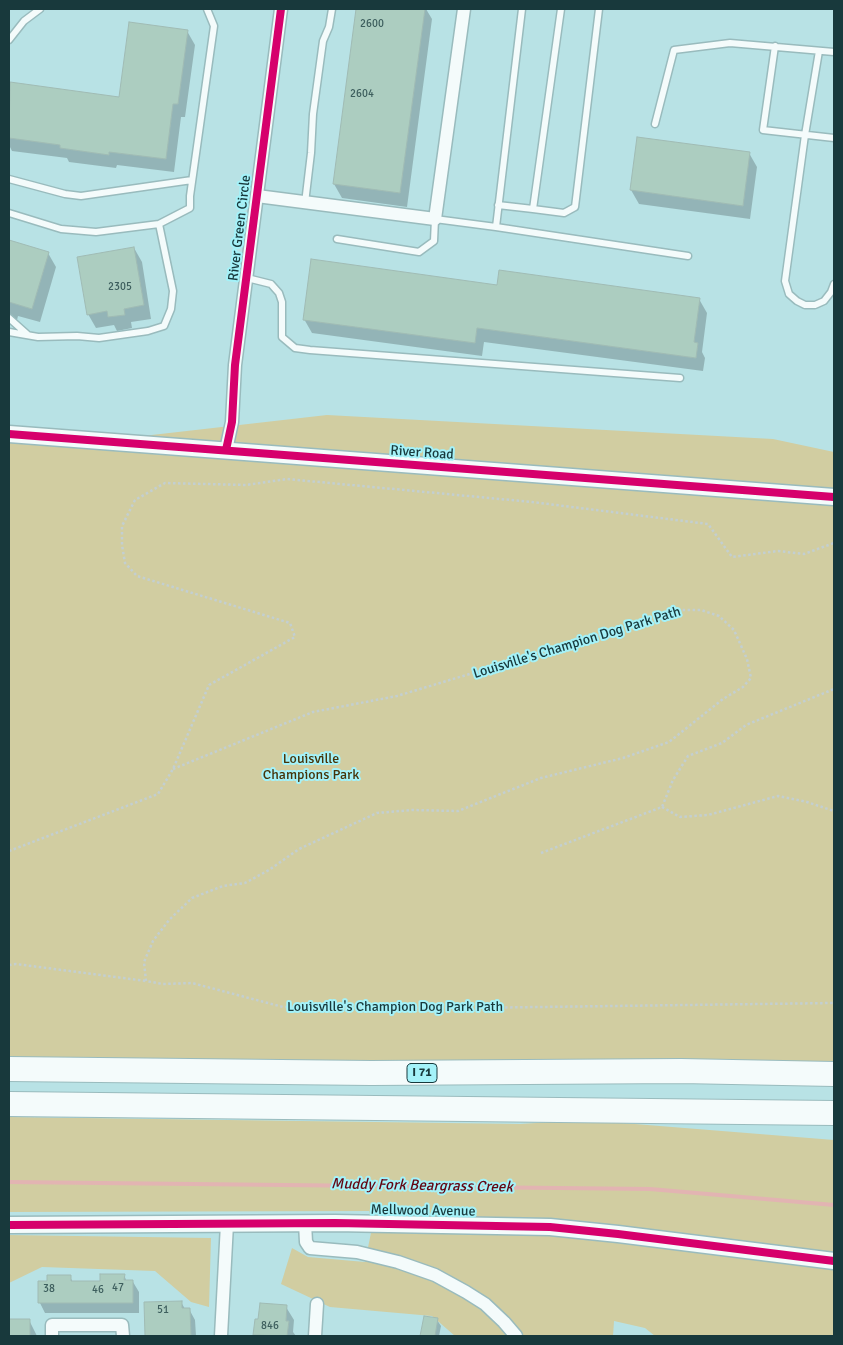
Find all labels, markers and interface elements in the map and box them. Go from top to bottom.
house number: 2600 [360,17,384,31]
house number: 2604 [350,87,374,101]
street label: River Green Circle [225,174,255,282]
house number: 2305 [108,280,132,294]
street label: River Road [390,442,454,464]
street label: Louisville's Champion Dog Park Path [471,603,683,683]
park label: Louisville Champions Park [263,751,359,784]
street label: Louisville's Champion Dog Park Path [287,999,503,1015]
road number: I 71 [407,1064,437,1082]
water label: Muddy Fork Beargrass Creek [331,1175,513,1197]
street label: Mellwood Avenue [370,1202,476,1220]
house number: 47 [112,1281,124,1295]
house number: 38 [43,1282,55,1296]
house number: 46 [92,1283,104,1297]
house number: 51 [157,1303,169,1317]
house number: 846 [261,1319,279,1333]

